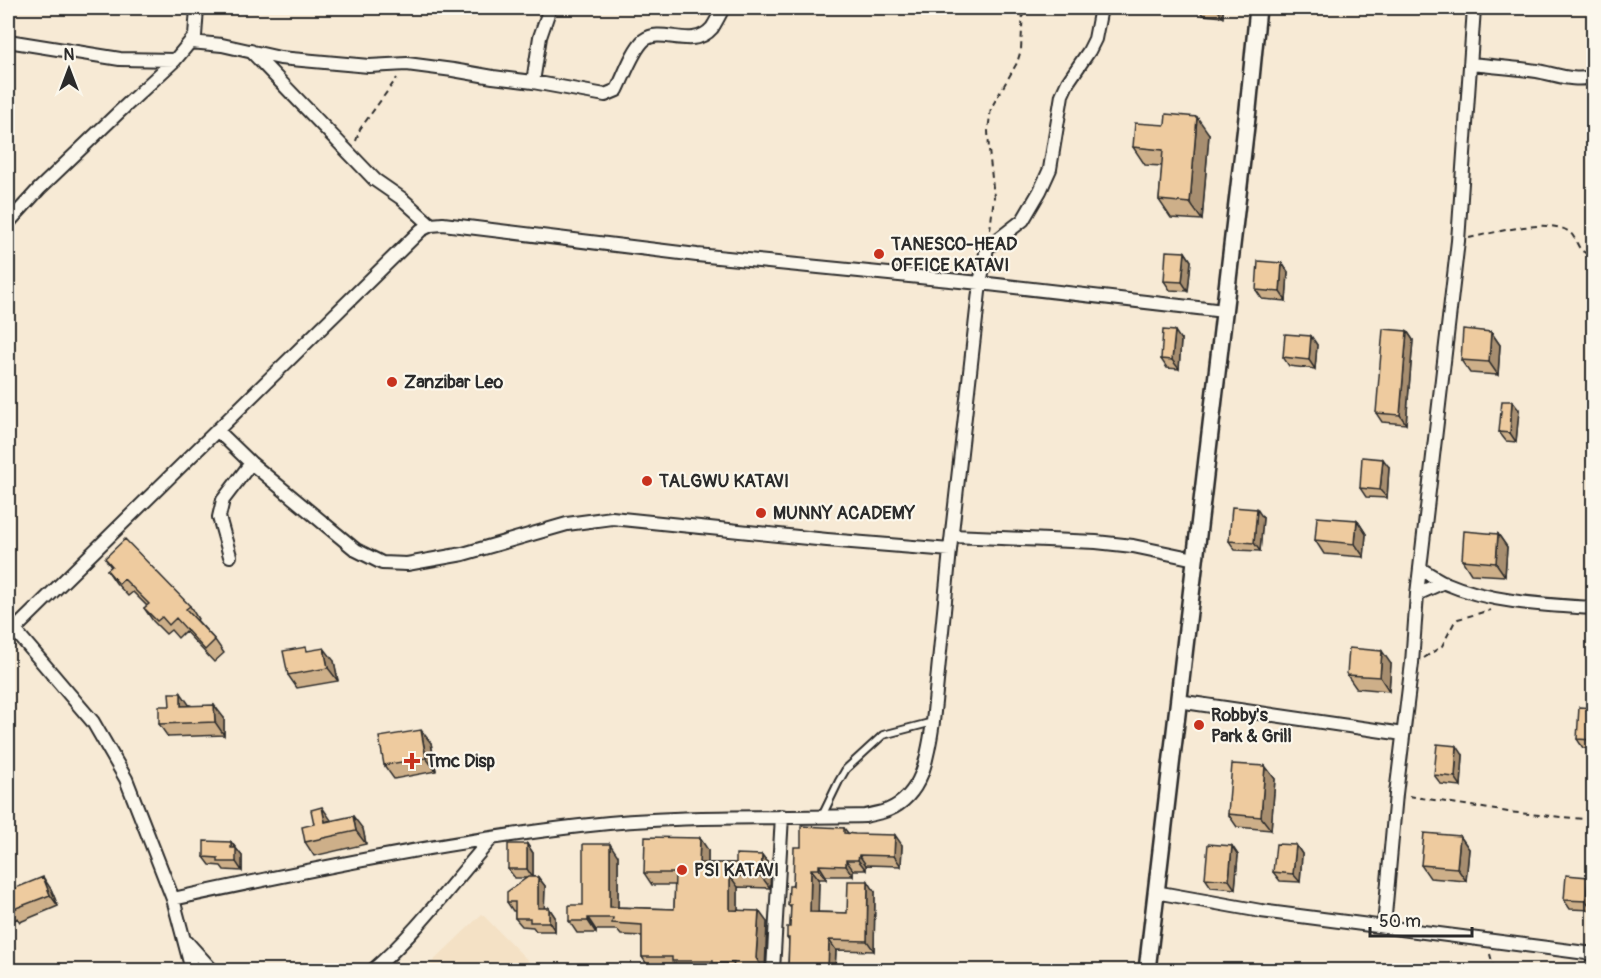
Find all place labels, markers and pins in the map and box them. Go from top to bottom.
place label: TANESCO-HEAD OFFICE KATAVI [890,233,1017,277]
marker: TANESCO-HEAD OFFICE KATAVI [872,247,886,261]
place label: Zanzibar Leo [404,371,503,394]
marker: Zanzibar Leo [385,375,399,389]
place label: TALGWU KATAVI [658,470,789,493]
marker: TALGWU KATAVI [640,474,654,488]
place label: MUNNY ACADEMY [773,502,916,525]
marker: MUNNY ACADEMY [754,506,768,520]
place label: Robby's Park & Grill [1211,704,1292,748]
marker: Robby's Park & Grill [1192,718,1206,732]
place label: Tmc Disp [425,750,495,773]
marker: Tmc Disp [403,752,421,770]
place label: PSI KATAVI [694,859,779,882]
marker: PSI KATAVI [675,863,689,877]

